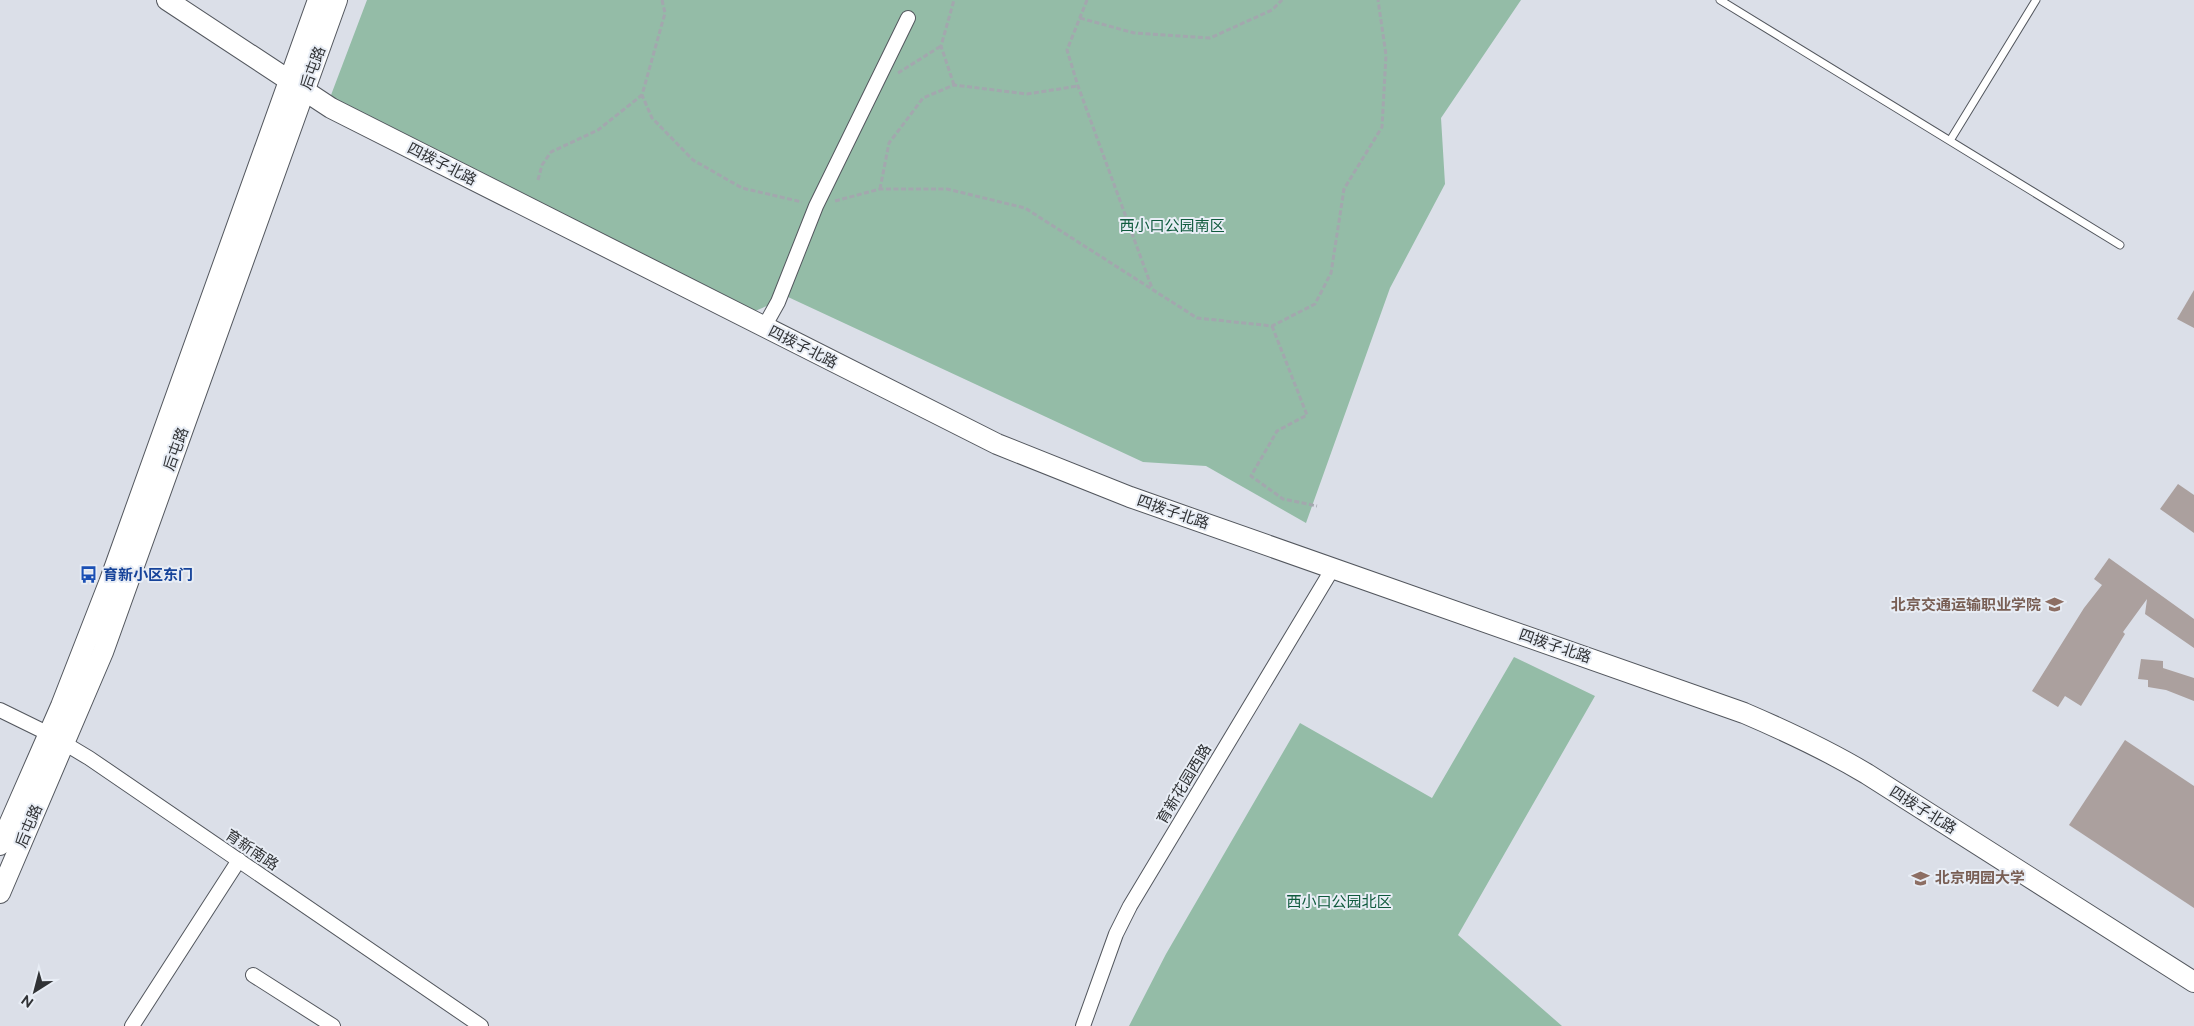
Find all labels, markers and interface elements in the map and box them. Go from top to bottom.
street label: 后屯路 [297,44,329,92]
street label: 四拨子北路 [404,139,480,189]
park label: 西小口公园南区 [1119,217,1225,235]
street label: 四拨子北路 [765,322,841,372]
street label: 后屯路 [160,425,192,473]
street label: 四拨子北路 [1135,491,1211,533]
bus stop icon: 育新小区东门 [79,565,99,585]
place label: 育新小区东门 [103,566,193,584]
school or university icon: 北京交通运输职业学院 [2045,595,2065,615]
place label: 北京交通运输职业学院 [1891,596,2041,614]
street label: 四拨子北路 [1517,625,1593,667]
street label: 育新花园西路 [1153,741,1215,827]
street label: 四拨子北路 [1886,782,1960,838]
street label: 后屯路 [12,802,46,850]
street label: 育新南路 [222,826,282,874]
school or university icon: 北京明园大学 [1911,868,1931,888]
place label: 北京明园大学 [1935,869,2025,887]
park label: 西小口公园北区 [1286,893,1392,911]
north arrow [10,966,60,1016]
text: N [18,992,36,1011]

